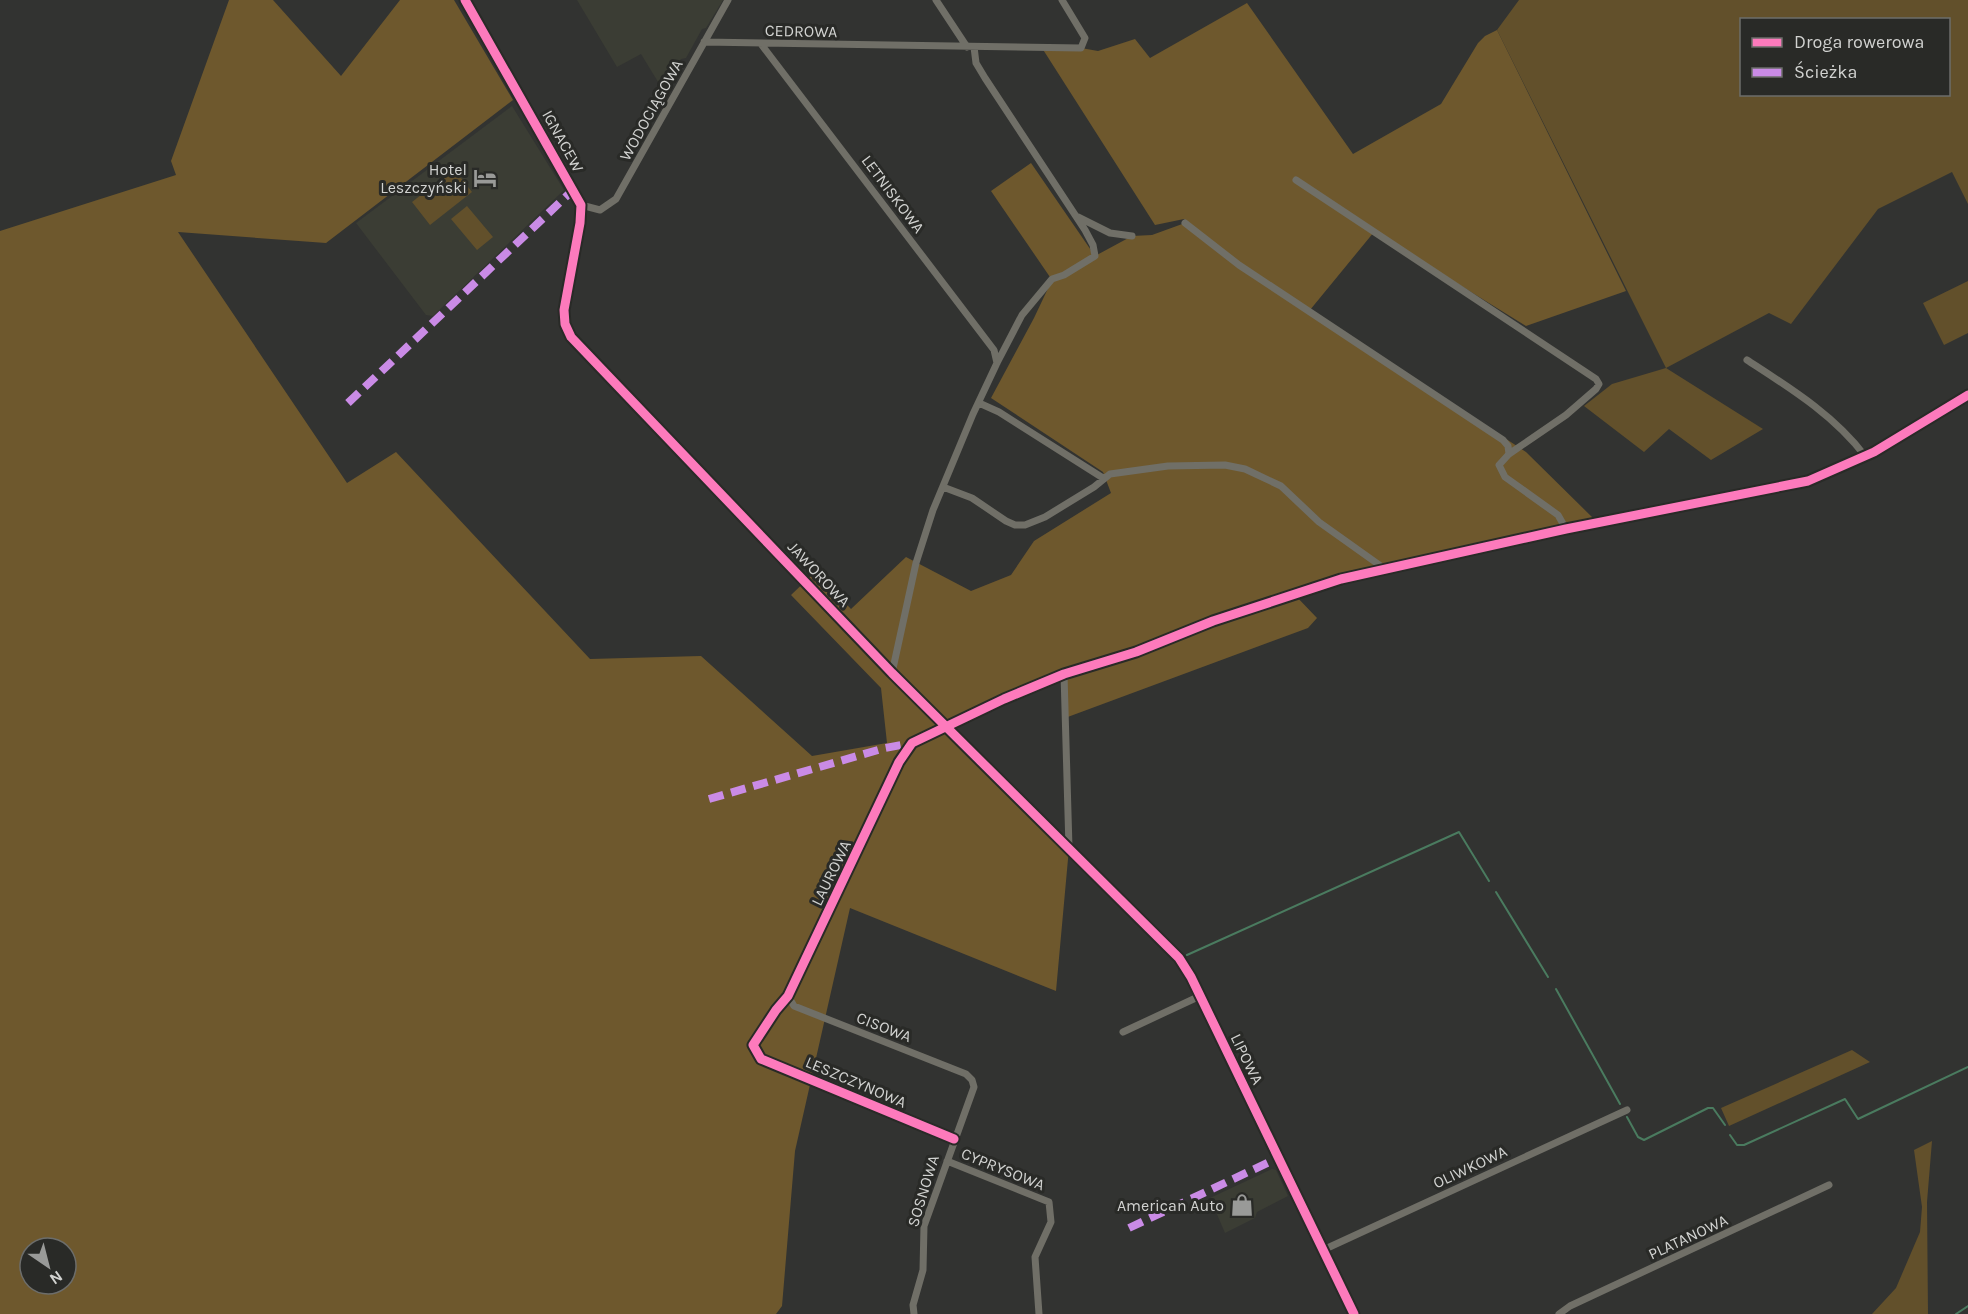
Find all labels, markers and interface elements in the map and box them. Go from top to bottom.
legend [1740,18,1950,96]
street label: CEDROWA [765,21,837,41]
text: Droga rowerowa [1794,31,1925,53]
street label: WODOCIĄGOWA [615,56,687,164]
text: Ścieżka [1794,60,1857,83]
street label: IGNACEW [538,107,588,176]
street label: LETNISKOWA [858,151,928,237]
place label: Hotel Leszczyński [380,160,467,197]
hotel icon: Hotel Leszczyński [472,165,498,191]
street label: JAWOROWA [784,537,854,611]
street label: LAUROWA [807,837,855,909]
street label: CISOWA [854,1008,914,1046]
street label: LIPOWA [1227,1031,1267,1087]
street label: LESZCZYNOWA [803,1052,909,1112]
street label: OLIWKOWA [1430,1142,1510,1192]
street label: CYPRYSOWA [958,1144,1048,1194]
street label: SOSNOWA [903,1153,943,1229]
shop icon: American Auto [1229,1192,1255,1218]
place label: American Auto [1117,1196,1224,1215]
street label: PLATANOWA [1645,1210,1731,1264]
north arrow [18,1236,78,1296]
text: N [46,1267,66,1289]

